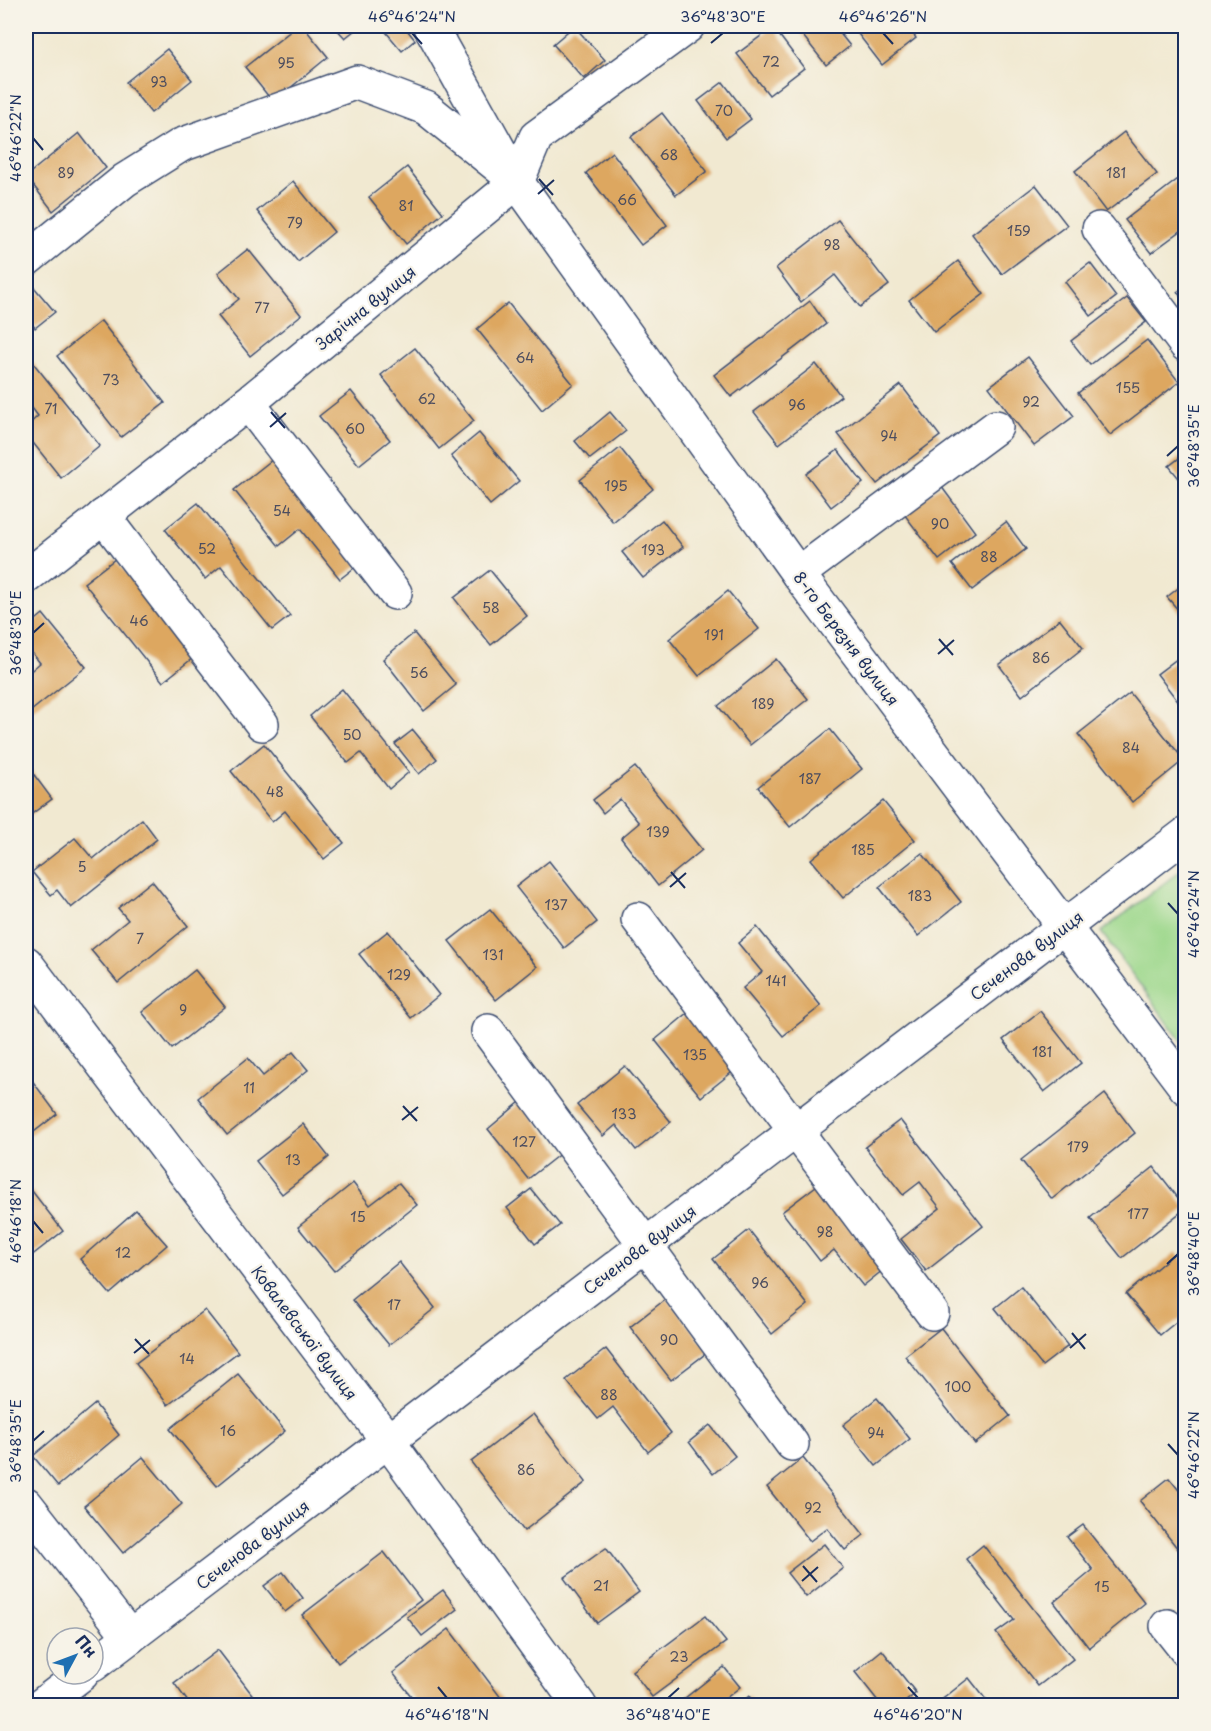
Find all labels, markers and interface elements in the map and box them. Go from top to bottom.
text: 46°46'24"N [368,4,456,27]
text: 36°48'30"E [680,4,766,27]
text: 46°46'26"N [839,4,927,27]
house number: 72 [762,51,780,72]
house number: 95 [277,52,295,73]
house number: 93 [150,71,168,92]
text: 46°46'22"N [3,94,26,182]
house number: 70 [715,100,733,121]
house number: 68 [660,144,678,165]
house number: 89 [58,162,74,183]
house number: 181 [1106,162,1126,183]
house number: 66 [617,189,637,210]
house number: 81 [399,195,413,216]
house number: 79 [287,212,303,233]
house number: 159 [1007,220,1031,241]
house number: 98 [824,234,840,255]
street label: Зарічна вулиця [310,259,420,355]
house number: 77 [254,297,270,318]
house number: 64 [515,347,535,368]
house number: 73 [103,369,119,390]
house number: 155 [1116,377,1140,398]
house number: 62 [418,388,436,409]
house number: 92 [1022,391,1040,412]
house number: 96 [788,394,806,415]
house number: 71 [44,398,58,419]
text: 36°48'35"E [1181,404,1204,488]
house number: 60 [345,418,365,439]
house number: 94 [880,425,898,446]
house number: 195 [604,475,628,496]
house number: 54 [273,500,291,521]
house number: 90 [931,513,949,534]
house number: 52 [198,538,216,559]
house number: 193 [641,539,665,560]
house number: 88 [980,546,998,567]
street label: 8-го Березня вулиця [788,566,906,710]
text: 36°48'30"E [3,590,26,676]
house number: 58 [482,597,500,618]
house number: 46 [129,610,149,631]
house number: 191 [704,624,724,645]
house number: 86 [1032,647,1050,668]
house number: 56 [410,662,429,683]
house number: 189 [751,693,775,714]
house number: 50 [342,724,362,745]
house number: 84 [1122,737,1140,758]
house number: 187 [799,768,821,789]
house number: 48 [266,781,284,802]
house number: 139 [646,821,670,842]
house number: 185 [851,839,875,860]
house number: 5 [77,856,87,877]
text: 46°46'24"N [1181,870,1204,958]
house number: 183 [908,885,932,906]
house number: 137 [544,894,568,915]
street label: Сєченова вулиця [964,904,1088,1006]
house number: 7 [136,928,144,949]
house number: 131 [483,944,503,965]
house number: 129 [387,964,411,985]
house number: 141 [766,970,786,991]
house number: 9 [179,999,187,1020]
house number: 181 [1032,1041,1052,1062]
house number: 135 [683,1044,707,1065]
house number: 11 [243,1077,255,1098]
house number: 133 [611,1103,637,1124]
house number: 127 [512,1131,536,1152]
house number: 179 [1067,1136,1089,1157]
house number: 13 [285,1149,301,1170]
text: 46°46'18"N [3,1179,26,1263]
street label: Сєченова вулиця [577,1198,701,1300]
house number: 177 [1127,1203,1149,1224]
house number: 15 [350,1206,366,1227]
text: 36°48'40"E [1181,1211,1204,1297]
house number: 98 [817,1221,833,1242]
house number: 12 [115,1242,131,1263]
street label: Ковалевської вулиця [246,1259,364,1405]
house number: 96 [751,1272,769,1293]
house number: 17 [387,1294,401,1315]
house number: 90 [660,1329,678,1350]
house number: 14 [179,1348,195,1369]
house number: 100 [945,1376,971,1397]
house number: 88 [600,1384,618,1405]
text: 36°48'35"E [3,1399,26,1483]
text: 46°46'22"N [1181,1411,1204,1499]
house number: 16 [220,1420,236,1441]
house number: 94 [867,1422,885,1443]
house number: 86 [517,1459,535,1480]
street label: Сєченова вулиця [190,1493,314,1595]
house number: 92 [804,1497,822,1518]
house number: 21 [593,1575,609,1596]
house number: 15 [1094,1576,1110,1597]
north arrow [45,1626,105,1686]
text: Пн [70,1629,104,1662]
house number: 23 [670,1646,688,1667]
text: 46°46'18"N [405,1702,489,1725]
text: 36°48'40"E [625,1702,711,1725]
text: 46°46'20"N [873,1702,963,1725]

